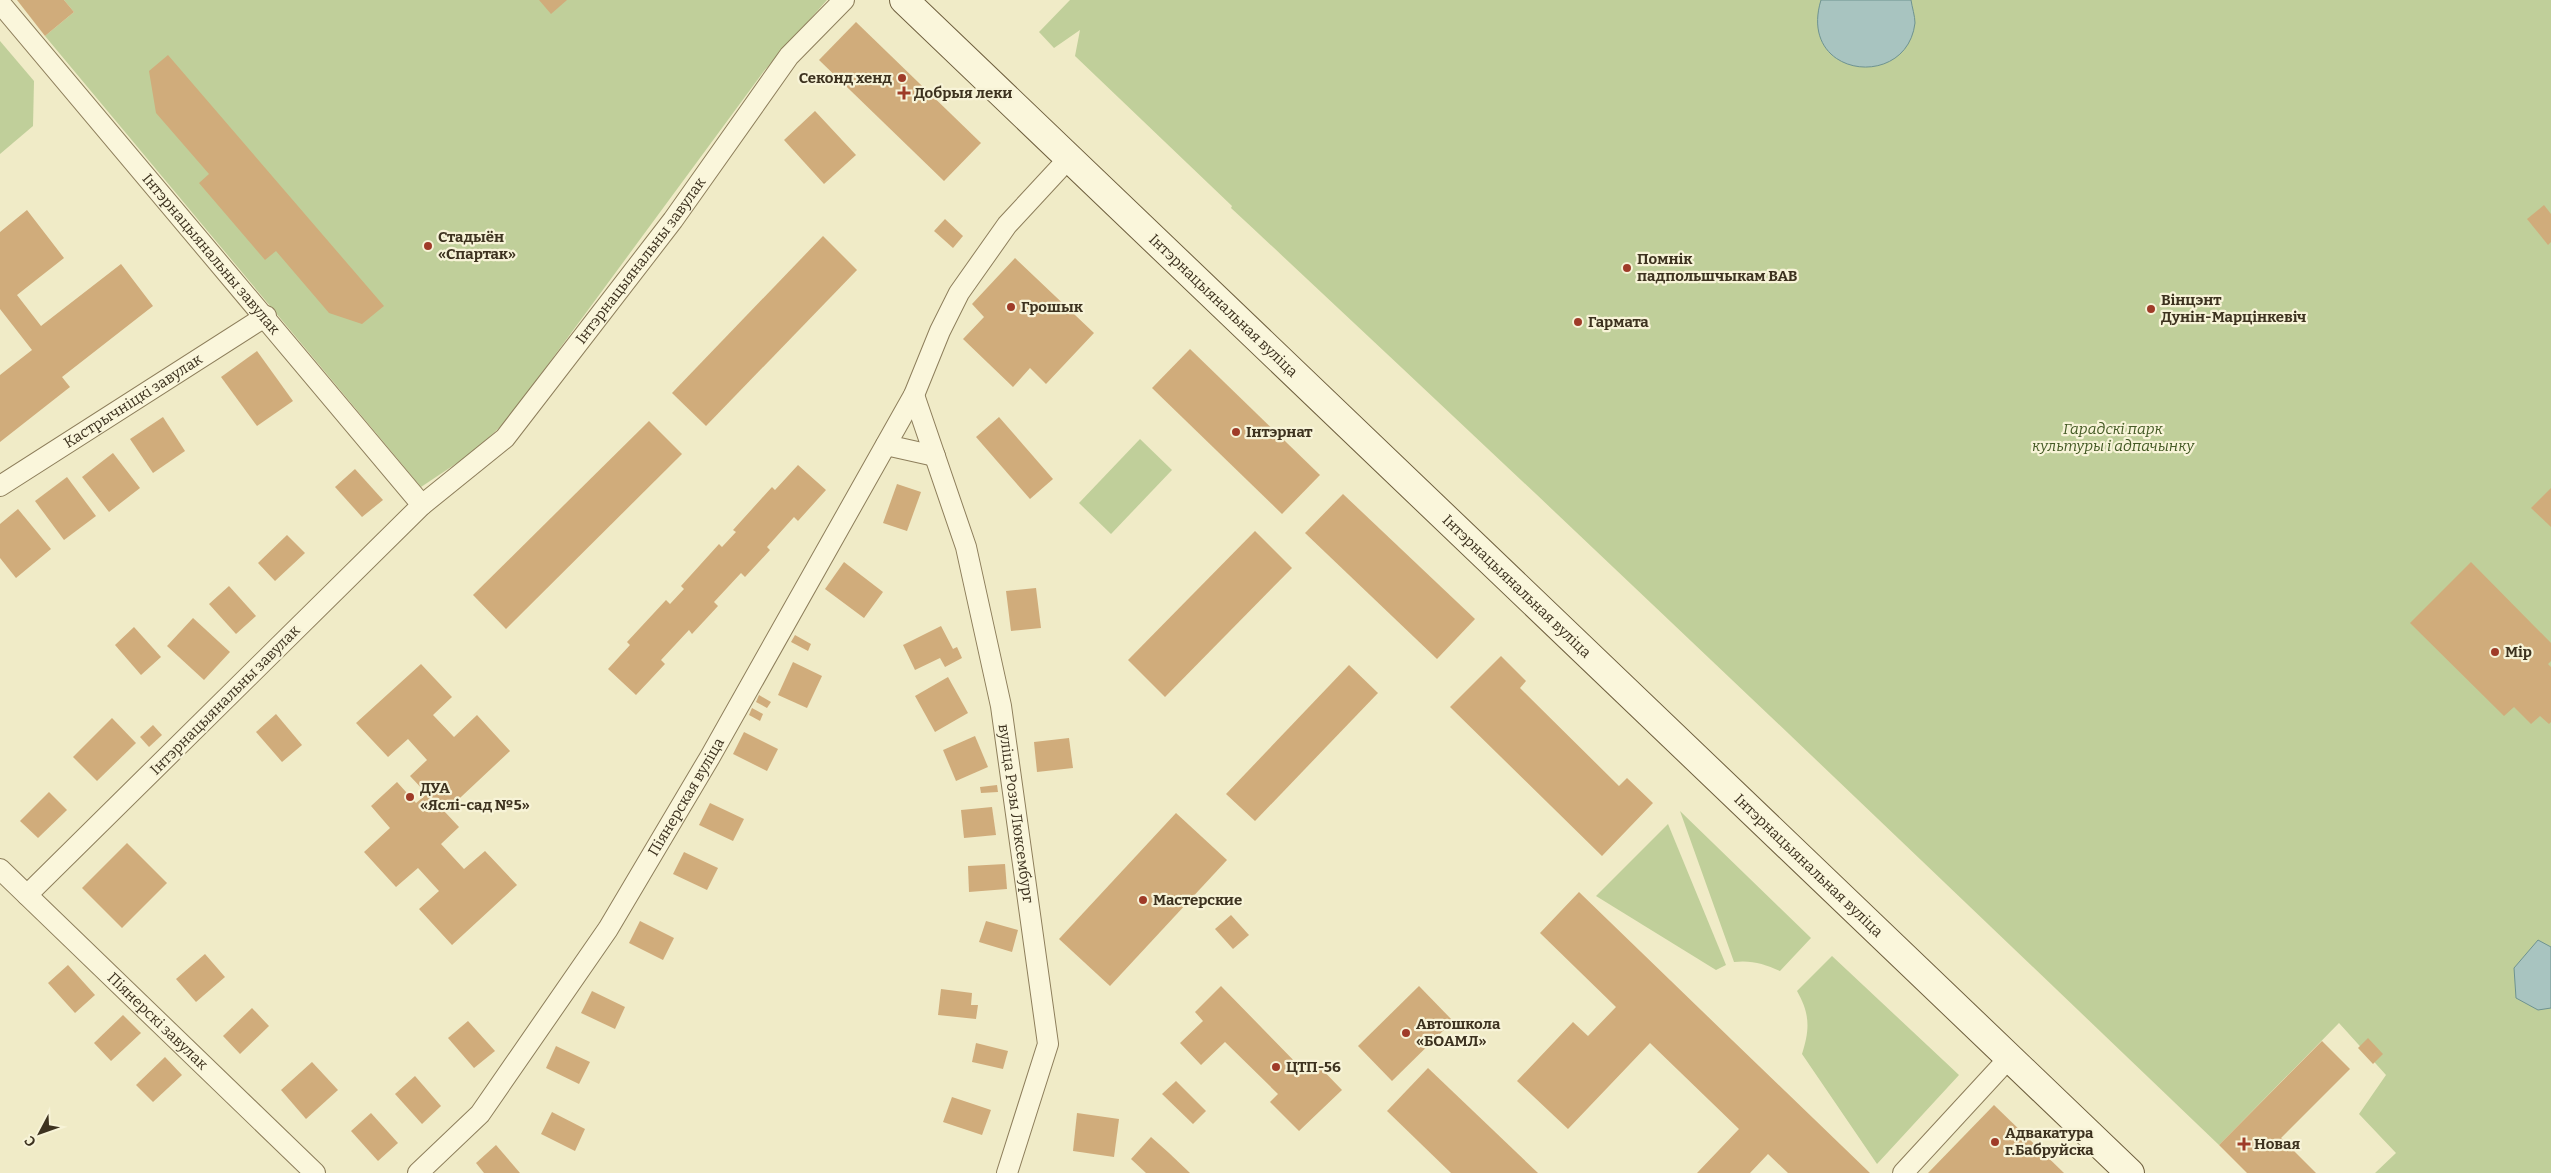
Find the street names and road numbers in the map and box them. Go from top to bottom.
street label: Інтэрнацыянальны завулак [138,170,284,338]
street label: Інтэрнацыянальны завулак [572,174,710,348]
street label: Інтэрнацыянальная вуліца [1145,230,1301,381]
street label: Кастрычніцкі завулак [61,350,206,452]
street label: Інтэрнацыянальная вуліца [1439,511,1595,661]
street label: Інтэрнацыянальны завулак [146,621,304,779]
street label: вуліца Розы Люксембург [995,723,1037,904]
street label: Піянерская вуліца [644,735,728,859]
street label: Інтэрнацыянальная вуліца [1731,790,1887,941]
street label: Піянерскі завулак [104,969,212,1074]

